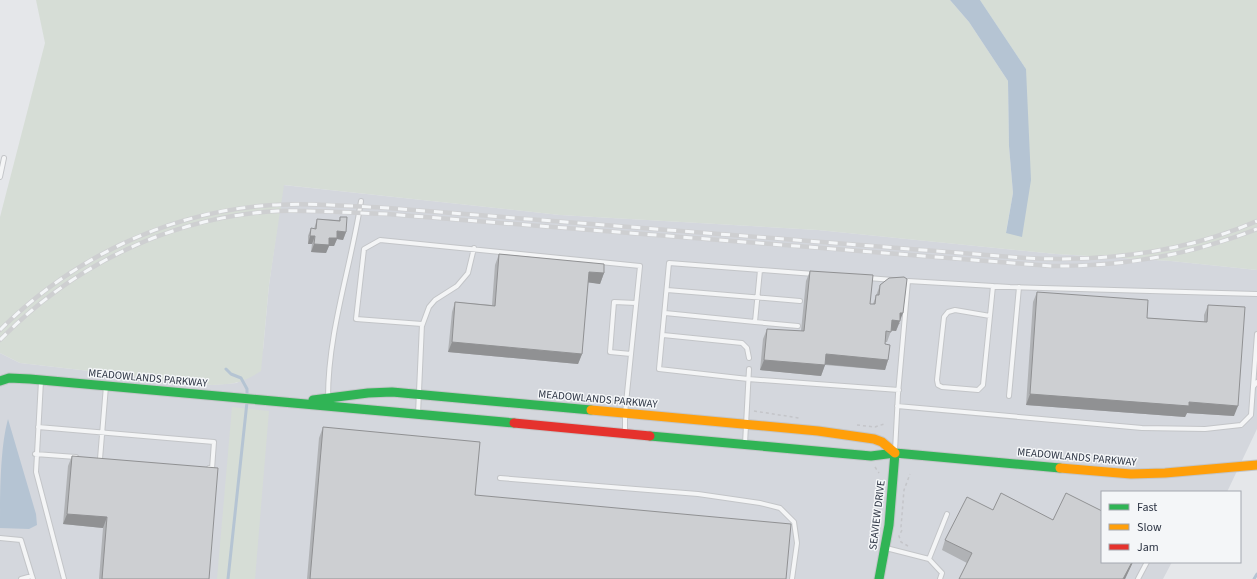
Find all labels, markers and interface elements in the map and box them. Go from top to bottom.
street label: MEADOWLANDS PARKWAY [88,365,209,391]
street label: MEADOWLANDS PARKWAY [538,386,659,412]
street label: MEADOWLANDS PARKWAY [1017,444,1138,470]
street label: SEAVIEW DRIVE [865,479,889,551]
legend [1101,491,1241,563]
text: Fast [1137,499,1157,516]
text: Slow [1137,519,1162,536]
text: Jam [1137,539,1159,556]

